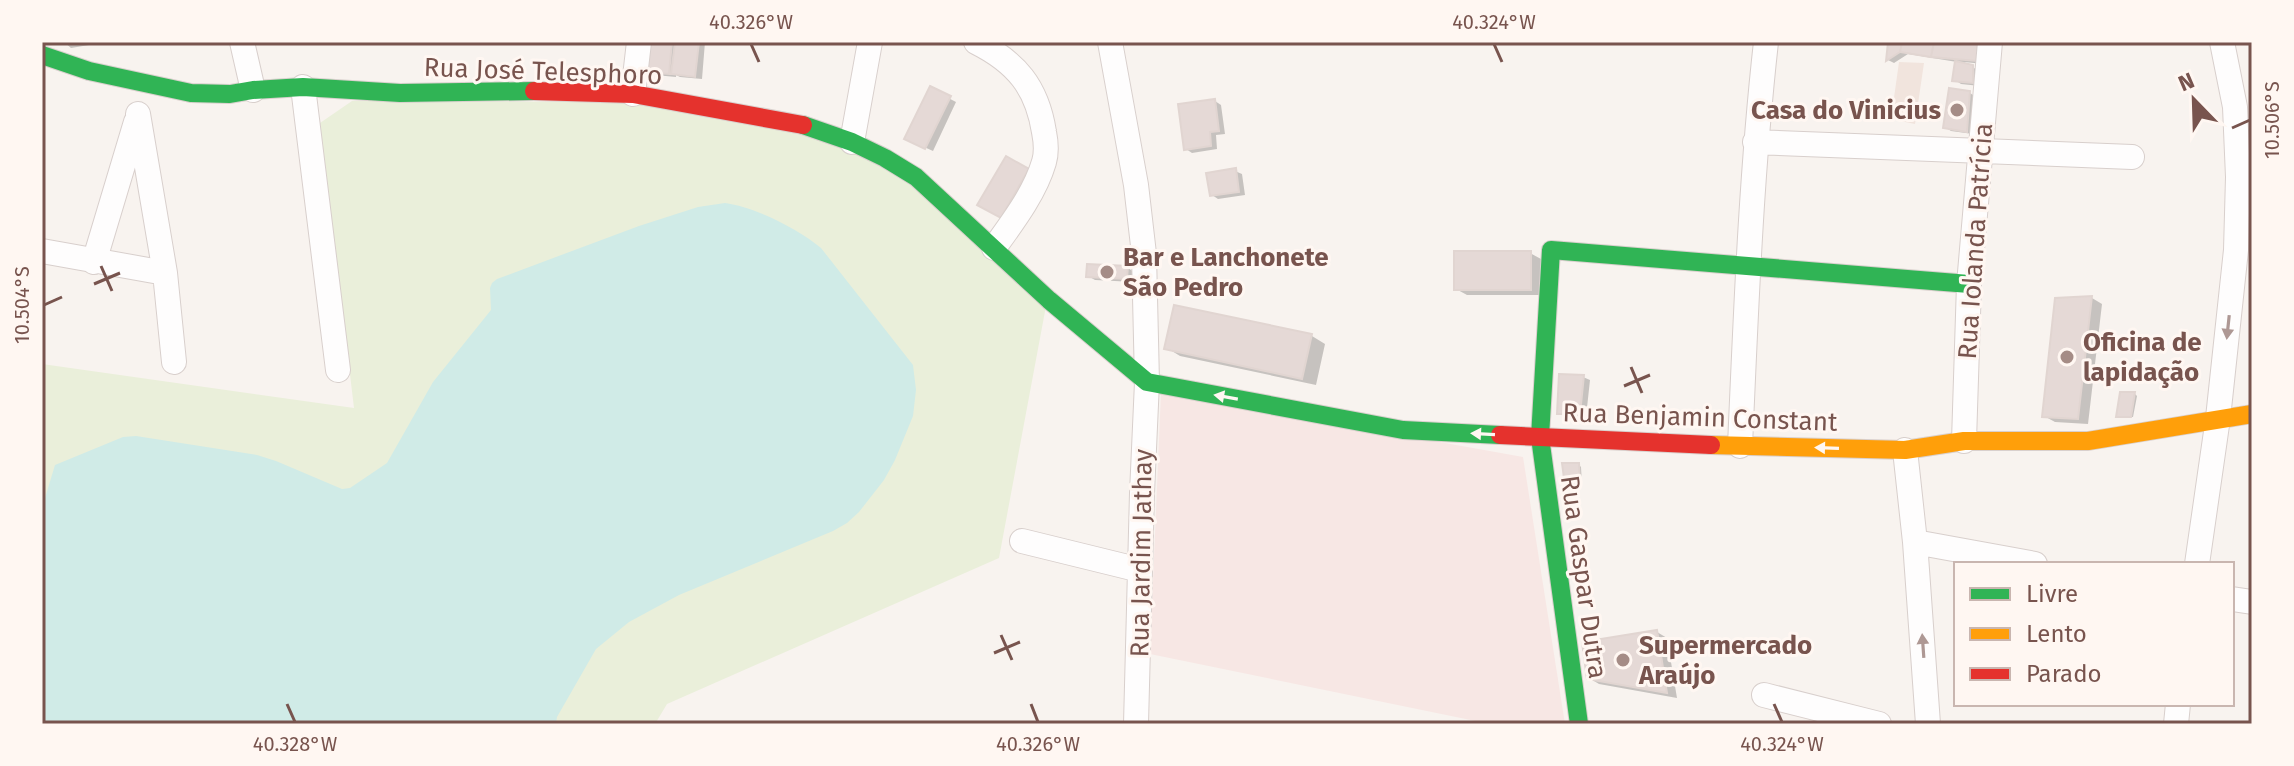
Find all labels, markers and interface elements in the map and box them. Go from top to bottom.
text: 40.326°W [709,10,793,34]
text: 40.324°W [1452,10,1536,34]
street label: Rua José Telesphoro [423,52,663,91]
north arrow [2154,60,2234,140]
text: N [2174,67,2198,97]
text: 10.506°S [2260,81,2284,159]
place label: Casa do Vinicius [1751,95,1941,126]
marker: Casa do Vinicius [1948,101,1966,119]
street label: Rua Iolanda Patrícia [1952,122,1999,360]
place label: Bar e Lanchonete São Pedro [1123,242,1329,303]
marker: Bar e Lanchonete São Pedro [1098,263,1116,281]
text: 10.504°S [10,266,34,344]
one-way arrow [2221,315,2234,340]
place label: Oficina de lapidação [2083,327,2202,388]
marker: Oficina de lapidação [2058,348,2076,366]
one-way arrow [1213,391,1238,403]
street label: Rua Benjamin Constant [1562,397,1838,438]
one-way arrow [1470,427,1495,440]
one-way arrow [1814,442,1839,455]
street label: Rua Jardim Jathay [1124,448,1159,658]
street label: Rua Gaspar Dutra [1554,473,1613,681]
legend [1954,562,2234,706]
text: Livre [2026,580,2078,608]
text: Lento [2026,620,2087,648]
place label: Supermercado Araújo [1638,630,1812,691]
one-way arrow [1916,633,1929,658]
marker: Supermercado Araújo [1614,651,1632,669]
text: Parado [2026,660,2102,688]
text: 40.328°W [253,732,338,756]
text: 40.326°W [996,732,1080,756]
text: 40.324°W [1740,732,1824,756]

